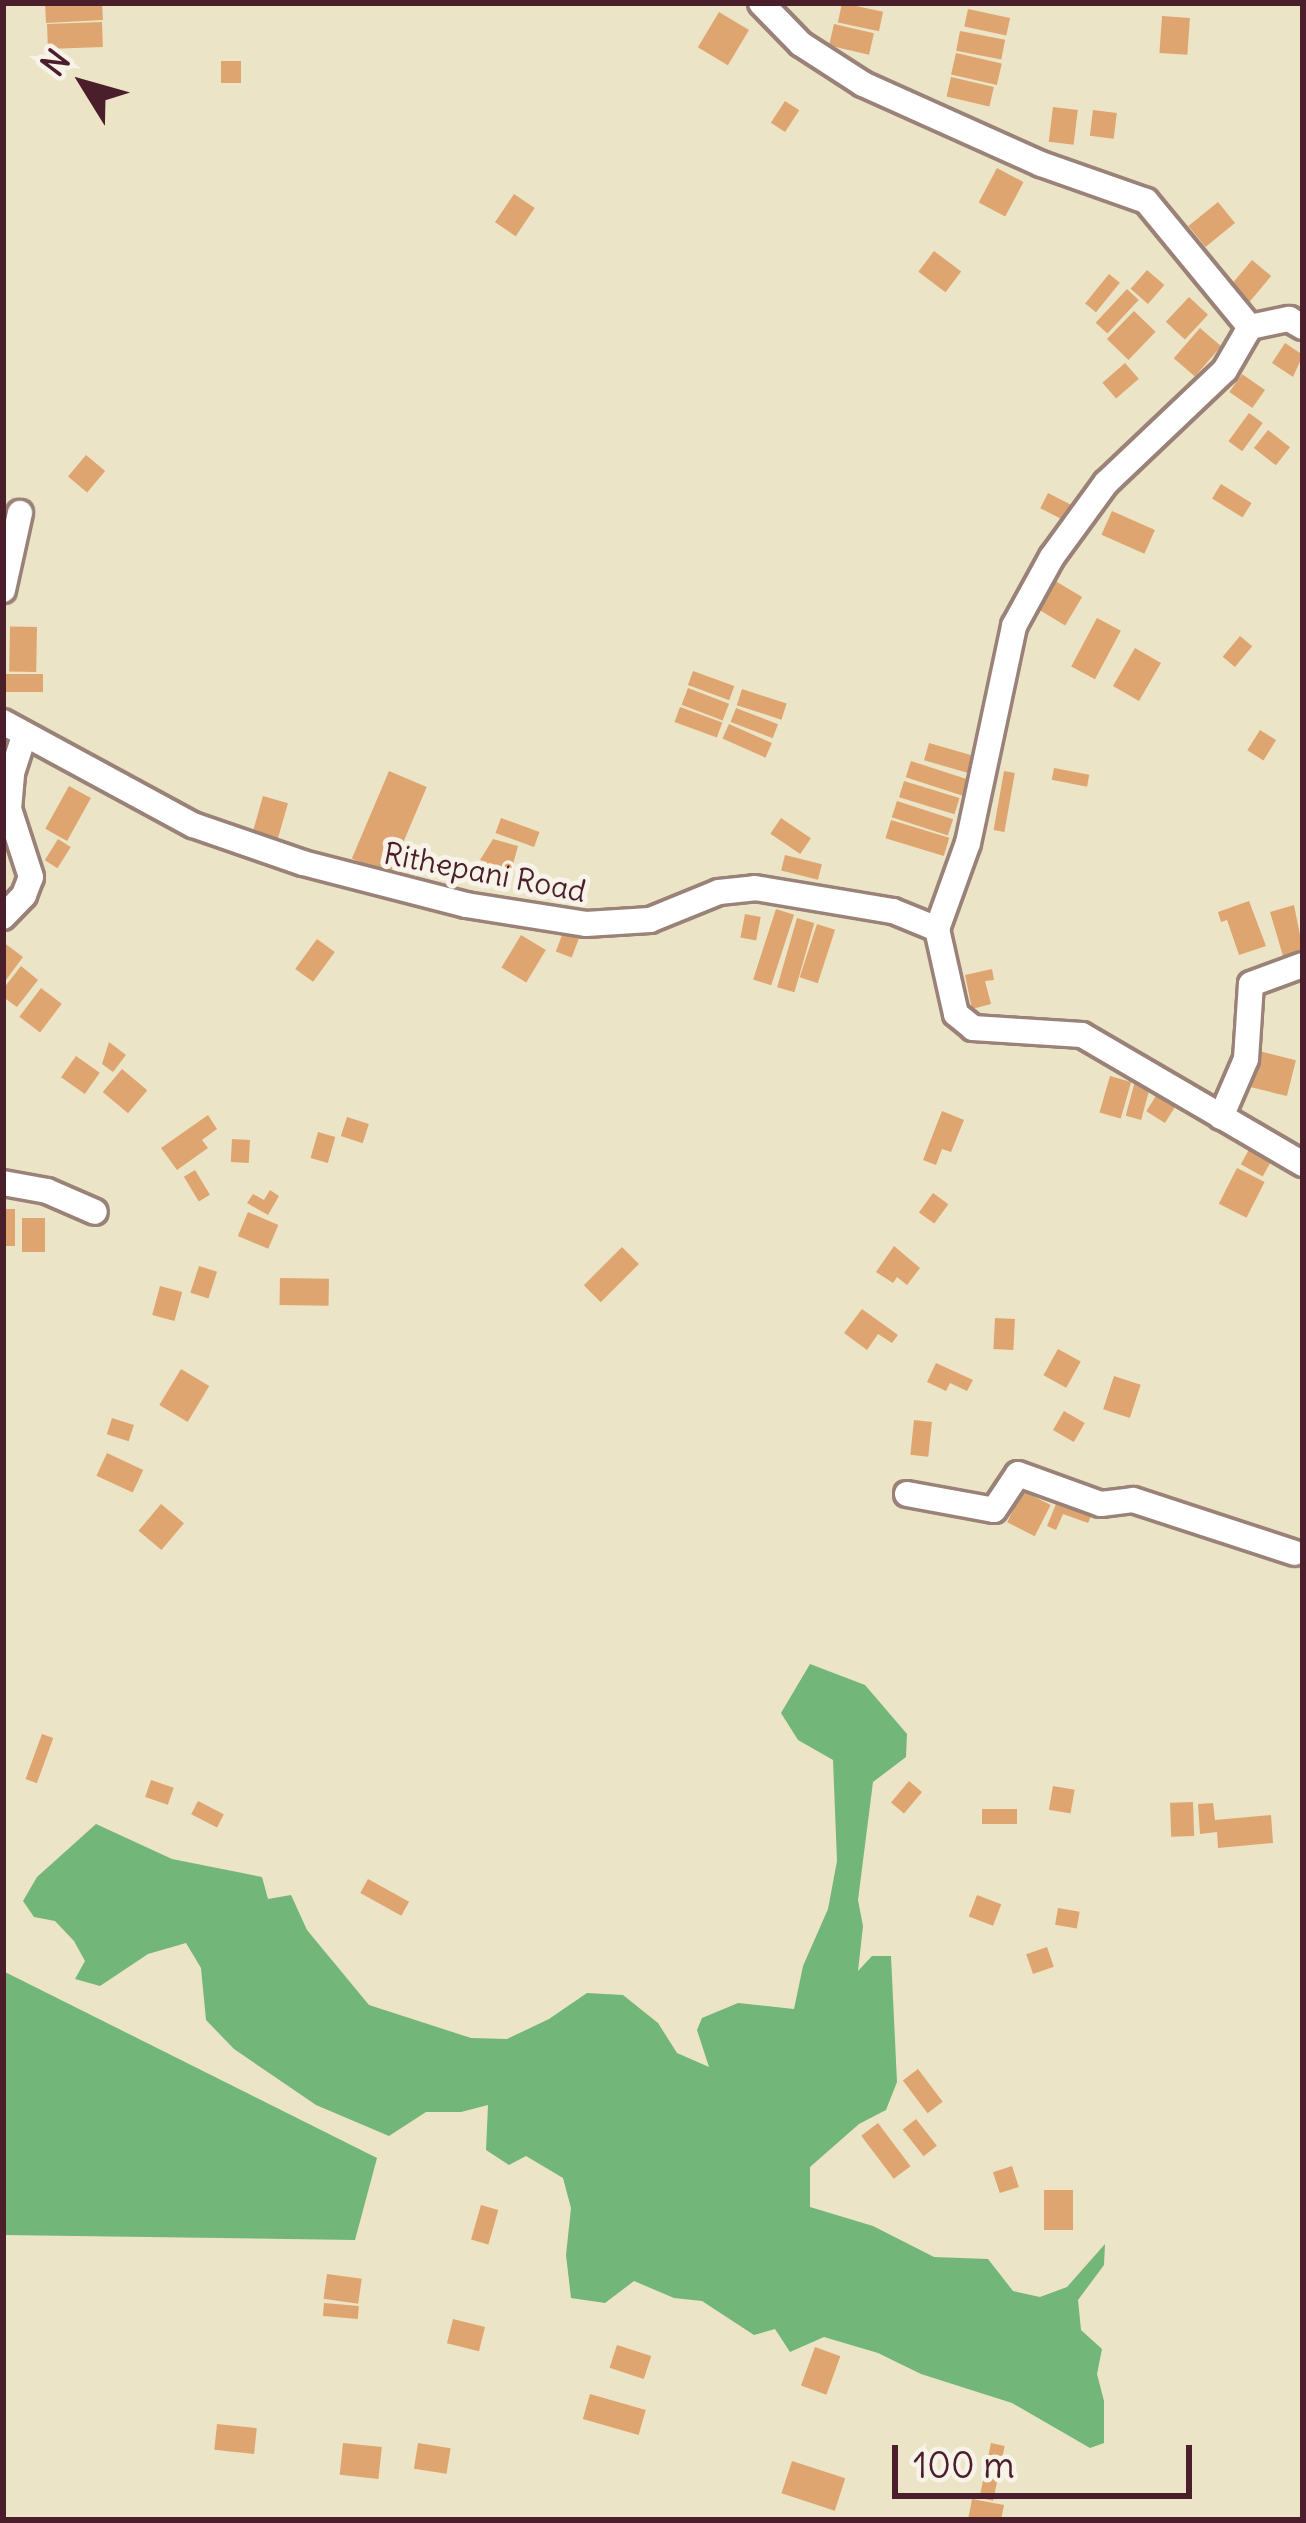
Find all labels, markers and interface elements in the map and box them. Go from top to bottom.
north arrow [24,24,144,144]
text: N [32,41,79,84]
street label: Rithepani Road [381,835,589,909]
scale bar [898,2421,1198,2495]
text: 100 m [913,2443,1015,2488]

